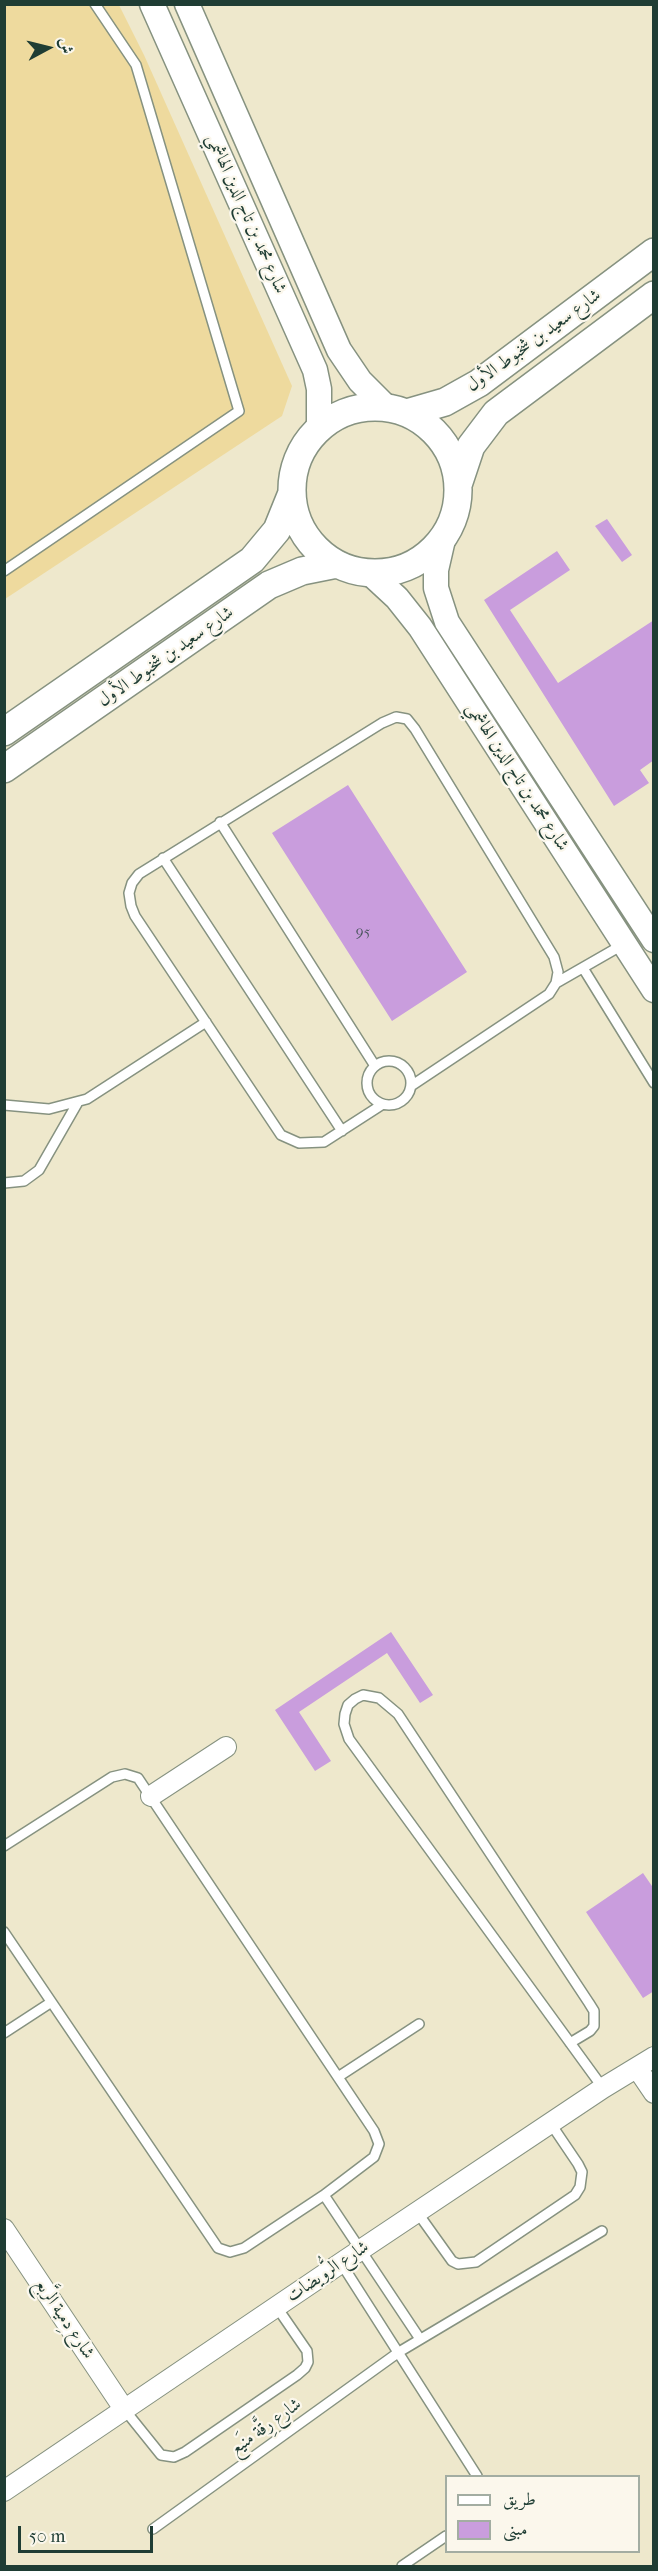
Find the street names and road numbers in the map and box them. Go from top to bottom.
street label: شارع محمد بن تاج الدين الهاشمي [201,131,291,297]
street label: شارع سعيد بن شخبوط الأول [463,285,605,397]
street label: شارع سعيد بن شخبوط الأول [94,602,238,712]
street label: شارع محمد بن تاج الدين الهاشمي [461,699,573,855]
street label: شارع الرُّويضات [283,2237,373,2307]
street label: شارع دِمية الرَّبع [29,2275,99,2363]
street label: شارع رِقَّة منَيع [226,2394,306,2460]

